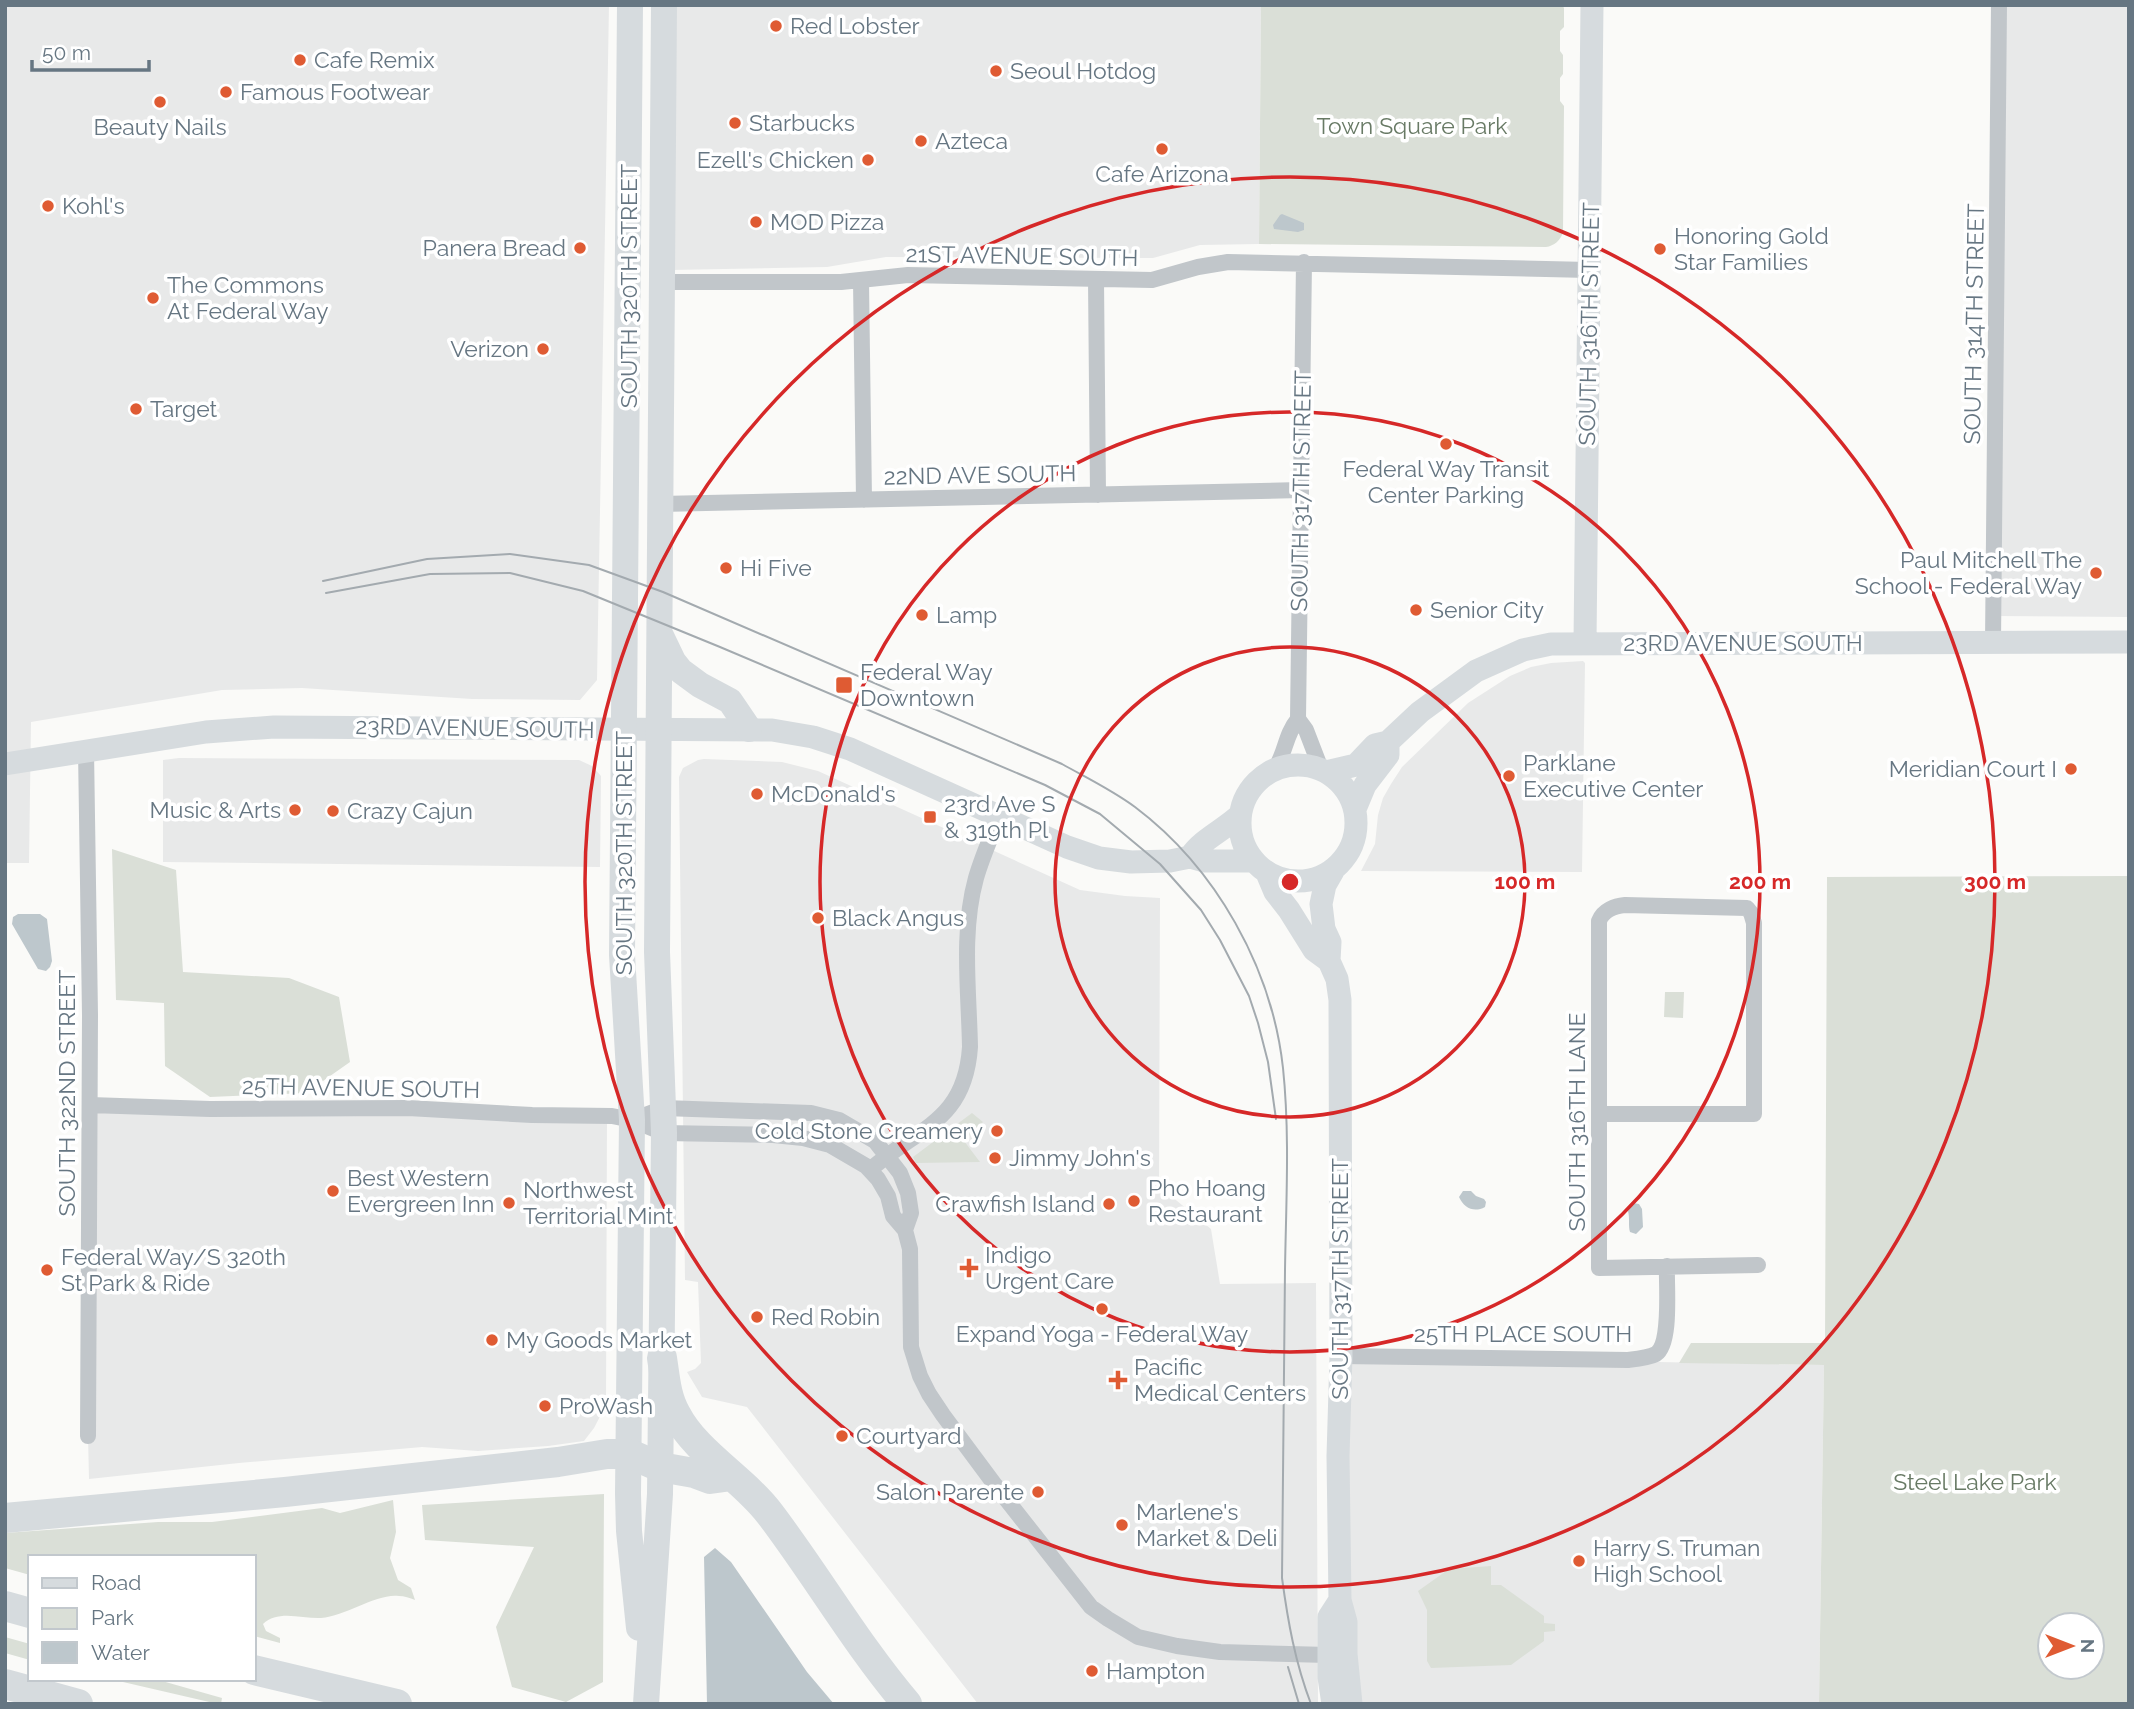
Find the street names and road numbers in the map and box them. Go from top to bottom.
street label: SOUTH 320TH STREET [615,164,642,408]
street label: SOUTH 316TH STREET [1573,202,1604,446]
street label: SOUTH 314TH STREET [1958,203,1989,445]
street label: 21ST AVENUE SOUTH [905,240,1139,271]
street label: SOUTH 317TH STREET [1285,370,1316,612]
street label: 22ND AVE SOUTH [883,459,1077,490]
street label: 23RD AVENUE SOUTH [1623,629,1863,656]
street label: 23RD AVENUE SOUTH [355,712,595,743]
street label: SOUTH 320TH STREET [610,731,637,975]
street label: SOUTH 322ND STREET [53,970,80,1216]
street label: SOUTH 316TH LANE [1563,1013,1590,1231]
street label: 25TH AVENUE SOUTH [242,1072,480,1103]
street label: SOUTH 317TH STREET [1326,1158,1353,1400]
street label: 25TH PLACE SOUTH [1414,1320,1632,1347]

